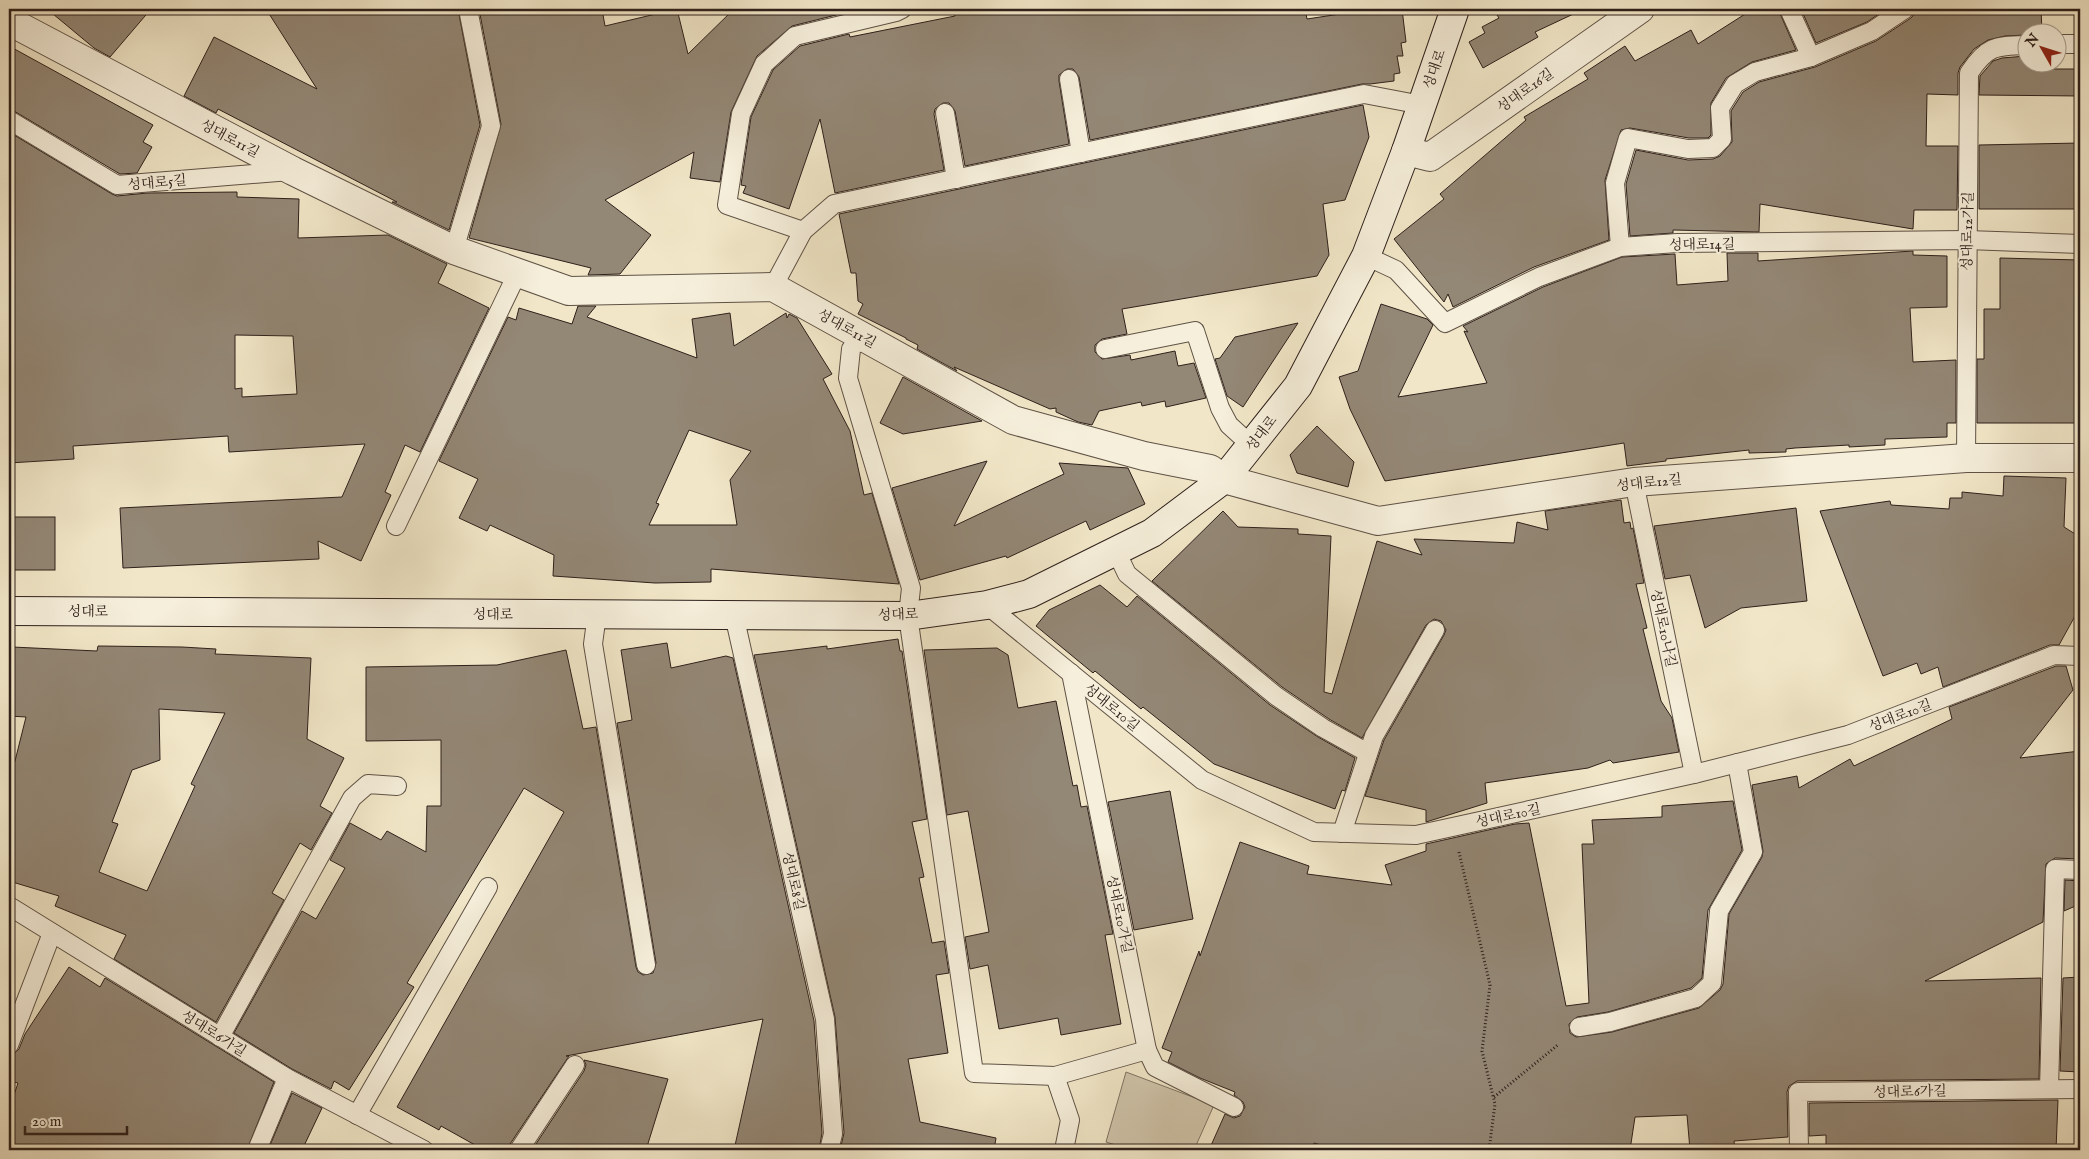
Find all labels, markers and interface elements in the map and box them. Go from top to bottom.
north arrow [2016,22,2066,72]
text: N [2021,30,2043,52]
street label: 성대로 [1420,47,1450,91]
street label: 성대로16길 [1494,65,1557,117]
street label: 성대로11길 [197,116,262,162]
street label: 성대로5길 [127,171,187,195]
street label: 성대로12가길 [1958,191,1978,271]
street label: 성대로14길 [1669,235,1735,255]
street label: 성대로11길 [814,305,879,352]
street label: 성대로 [1242,412,1282,455]
street label: 성대로12길 [1615,471,1683,495]
street label: 성대로10나길 [1646,587,1680,669]
street label: 성대로 [68,603,109,621]
street label: 성대로 [877,605,919,625]
street label: 성대로 [473,606,514,624]
street label: 성대로10길 [1080,680,1143,736]
street label: 성대로10길 [1866,696,1934,736]
street label: 성대로10길 [1474,800,1542,832]
street label: 성대로8길 [778,850,808,912]
street label: 성대로10가길 [1102,873,1136,955]
street label: 성대로6가길 [178,1007,249,1061]
street label: 성대로6가길 [1873,1082,1947,1102]
scale bar [25,1104,128,1136]
text: 20 m [32,1112,62,1131]

